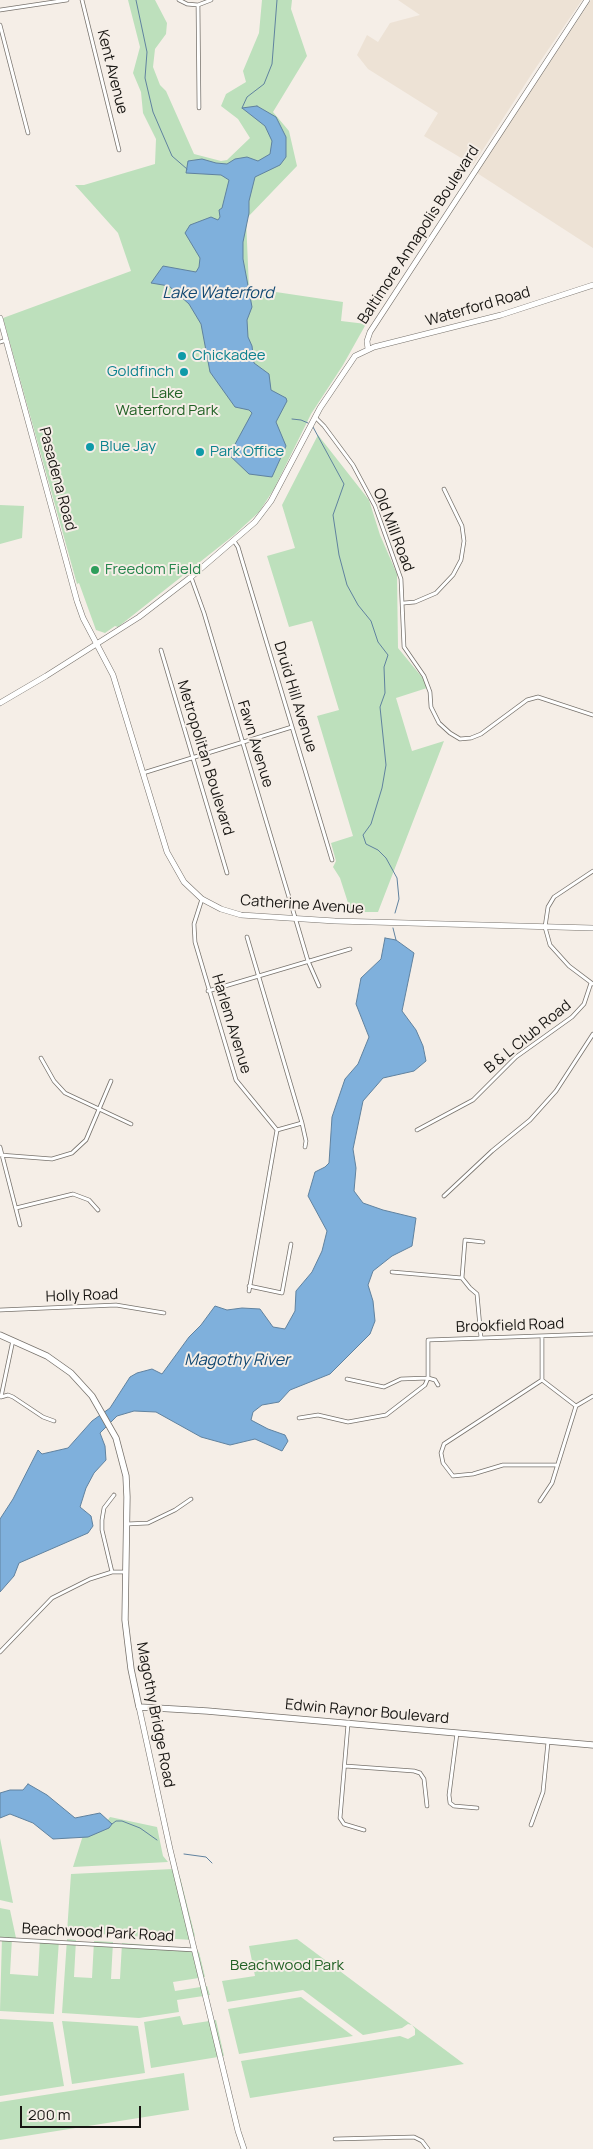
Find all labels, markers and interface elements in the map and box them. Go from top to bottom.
street label: Kent Avenue [93,28,131,116]
street label: Baltimore Annapolis Boulevard [355,142,483,328]
street label: Waterford Road [424,283,532,331]
water label: Lake Waterford [162,284,274,304]
place label: Chickadee [192,347,266,365]
marker: Chickadee [176,350,188,362]
place label: Goldfinch [107,363,174,381]
marker: Goldfinch [178,366,190,378]
park label: Lake Waterford Park [116,385,218,420]
street label: Pasadena Road [35,425,79,533]
place label: Blue Jay [100,438,156,456]
marker: Blue Jay [84,441,96,453]
place label: Park Office [210,443,284,461]
marker: Park Office [194,446,206,458]
street label: Old Mill Road [369,486,417,574]
place label: Freedom Field [105,561,201,579]
marker: Freedom Field [89,564,101,576]
street label: Druid Hill Avenue [270,639,320,755]
street label: Metropolitan Boulevard [173,678,237,838]
street label: Fawn Avenue [233,698,277,790]
street label: Catherine Avenue [240,892,364,918]
street label: Harlem Avenue [207,972,255,1076]
street label: B & L Club Road [481,997,575,1077]
street label: Holly Road [45,1286,119,1306]
street label: Brookfield Road [456,1315,564,1337]
water label: Magothy River [184,1351,290,1371]
street label: Magothy Bridge Road [132,1641,178,1789]
street label: Edwin Raynor Boulevard [284,1696,450,1728]
street label: Beachwood Park Road [21,1920,175,1946]
park label: Beachwood Park [230,1957,344,1975]
scale bar [22,2096,144,2128]
text: 200 m [28,2104,71,2125]

